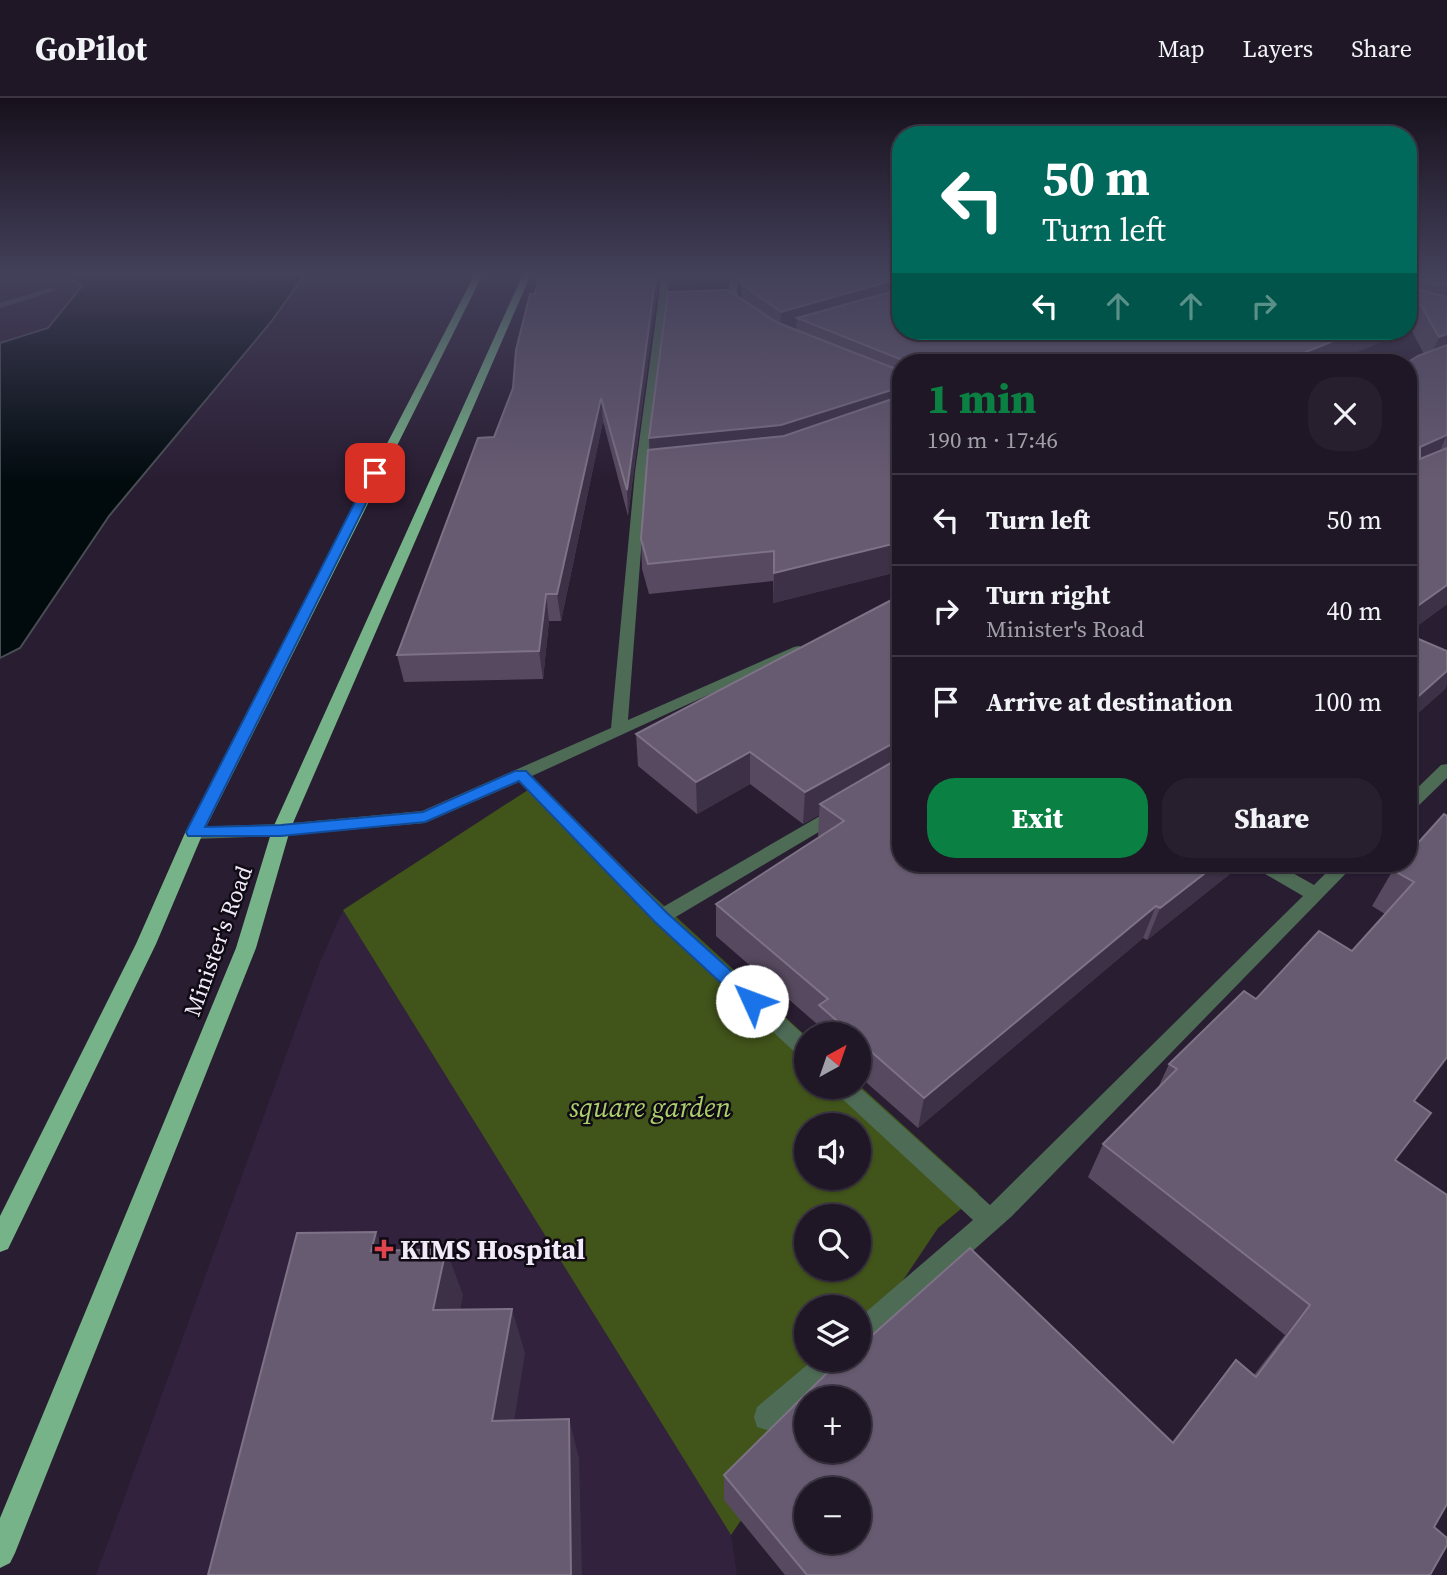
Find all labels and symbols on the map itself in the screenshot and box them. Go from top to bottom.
pin [345,443,405,503]
street label: Minister's Road [176,861,260,1021]
position arrow [715,964,789,1038]
north arrow [794,1022,872,1099]
park label: square garden [569,1088,731,1126]
place label: KIMS Hospital [400,1230,585,1268]
marker: KIMS Hospital [374,1239,394,1259]

